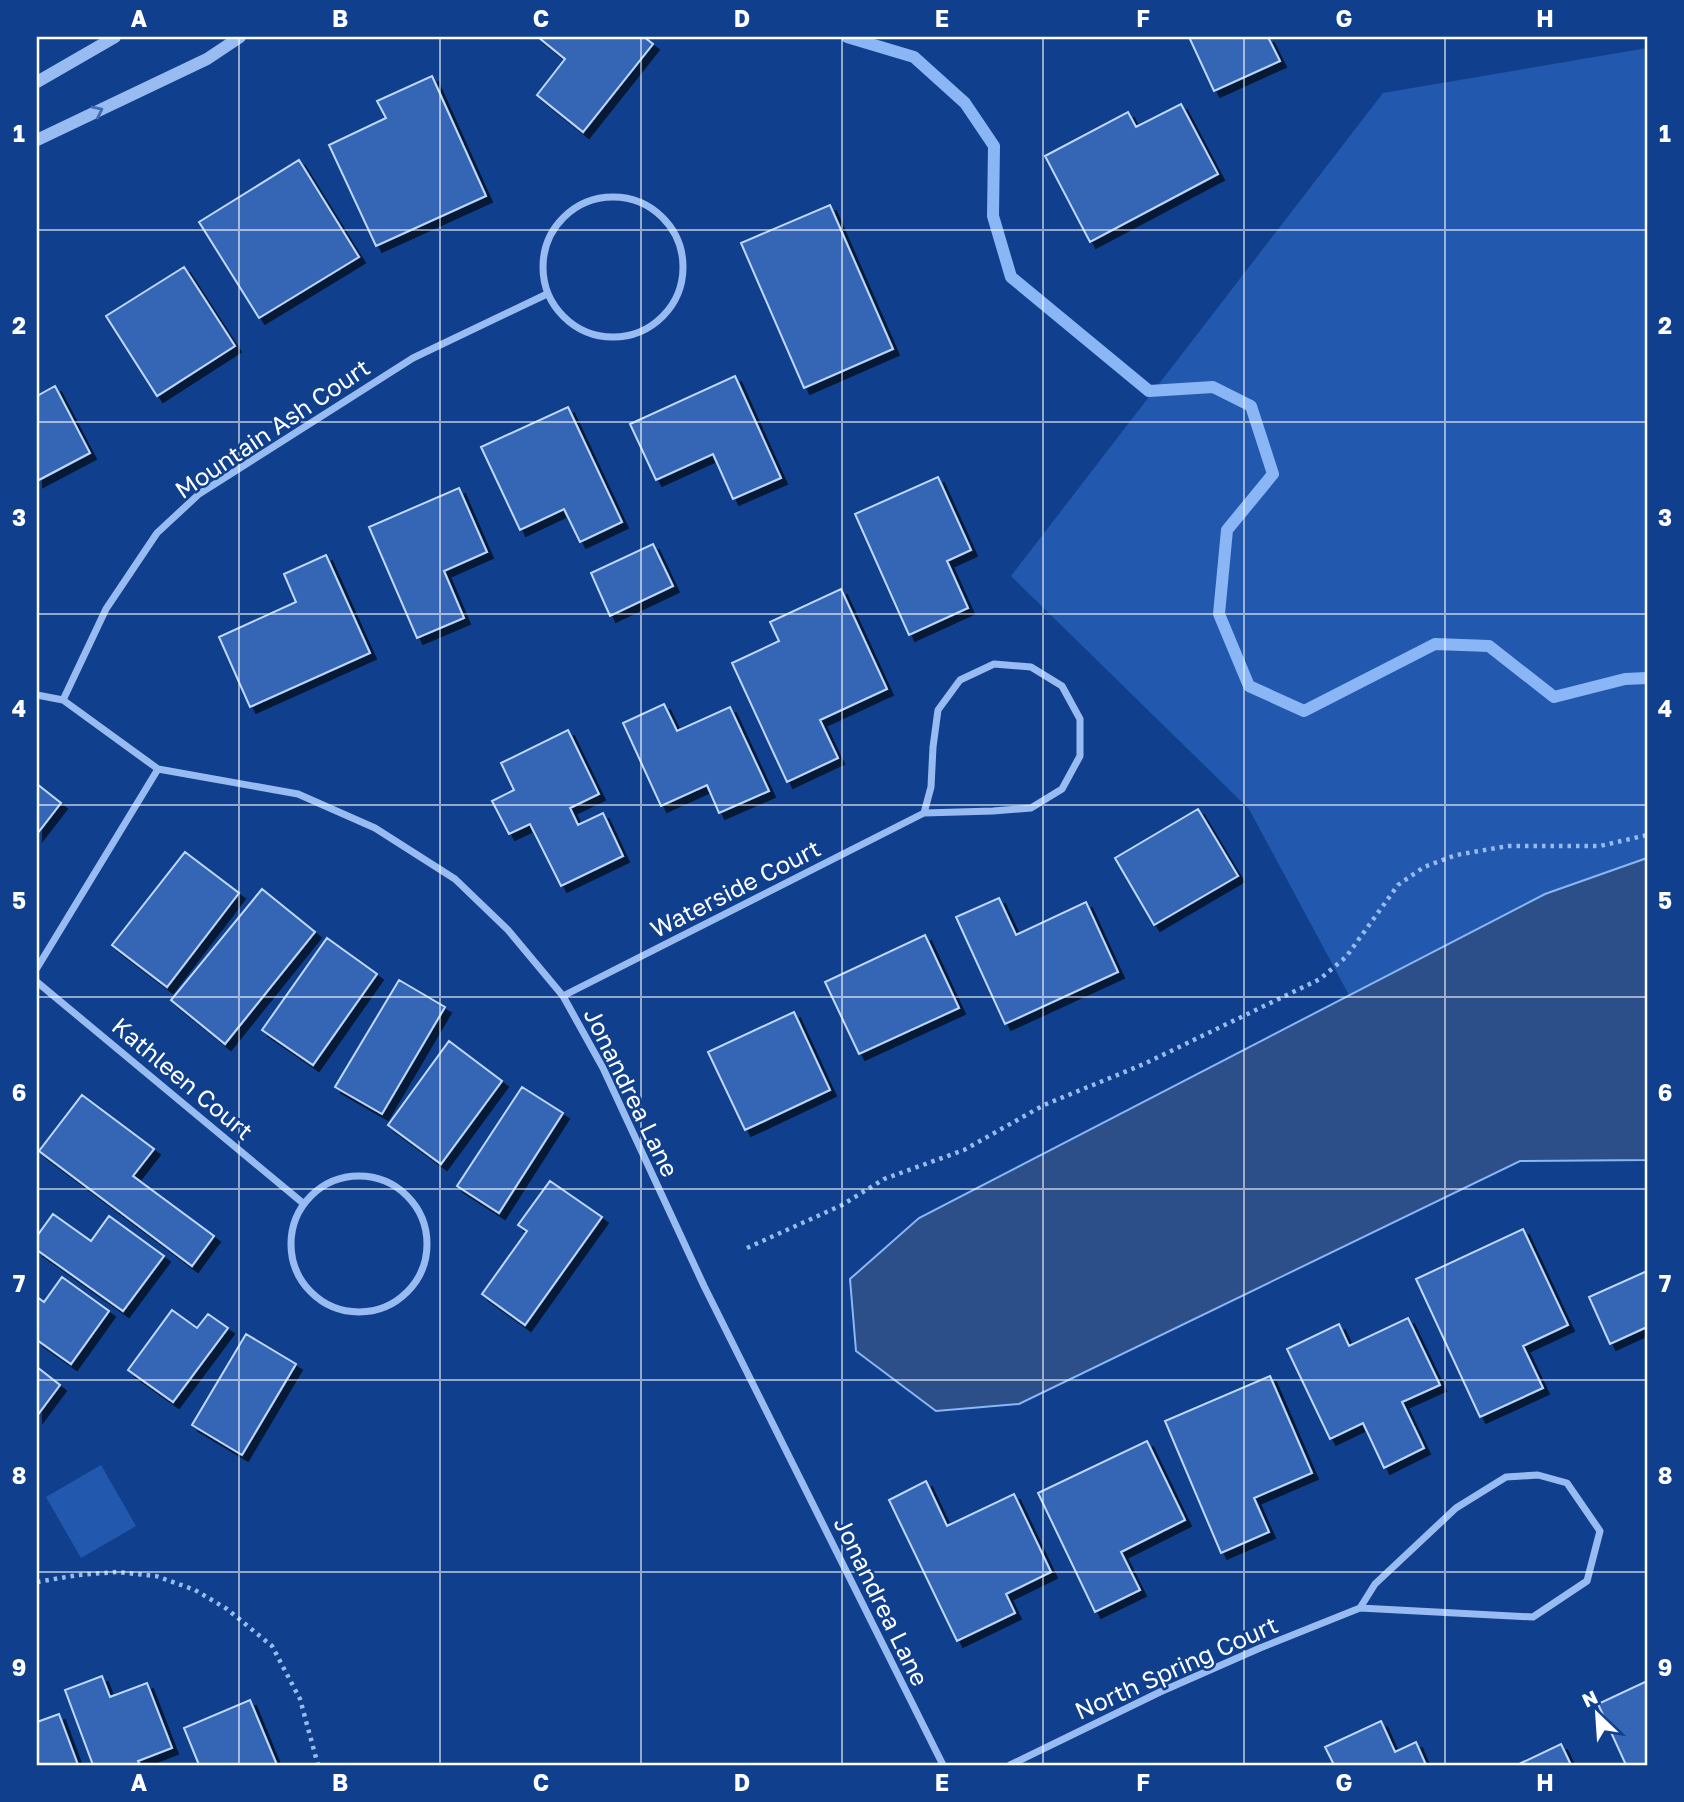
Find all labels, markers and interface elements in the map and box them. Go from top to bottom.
text: A [131,4,148,32]
text: B [332,4,348,32]
text: C [533,4,549,32]
text: D [734,4,750,32]
text: E [935,4,949,32]
text: F [1136,4,1150,32]
text: G [1336,4,1352,32]
text: H [1536,4,1554,32]
one-way arrow [91,105,103,119]
text: 1 [13,119,25,147]
text: 1 [1659,119,1671,147]
text: 2 [12,311,26,339]
text: 2 [1658,311,1672,339]
street label: Mountain Ash Court [169,352,375,504]
text: 3 [12,503,26,531]
text: 3 [1658,503,1672,531]
text: 4 [12,694,26,722]
text: 4 [1658,694,1672,722]
street label: Waterside Court [645,833,825,943]
text: 5 [12,886,26,914]
text: 5 [1658,886,1672,914]
street label: Jonandrea Lane [579,1003,685,1181]
street label: Kathleen Court [107,1011,259,1145]
text: 6 [12,1078,26,1106]
text: 6 [1658,1078,1672,1106]
text: 7 [13,1269,25,1297]
text: 7 [1659,1269,1671,1297]
text: 8 [12,1461,26,1489]
text: 8 [1658,1461,1672,1489]
street label: Jonandrea Lane [829,1512,935,1690]
street label: North Spring Court [1070,1609,1282,1725]
text: 9 [12,1653,26,1681]
text: 9 [1658,1653,1672,1681]
north arrow [1562,1680,1632,1750]
text: N [1578,1685,1601,1712]
text: A [131,1768,148,1796]
text: B [332,1768,348,1796]
text: C [533,1768,549,1796]
text: D [734,1768,750,1796]
text: E [935,1768,949,1796]
text: F [1136,1768,1150,1796]
text: G [1336,1768,1352,1796]
text: H [1536,1768,1554,1796]

